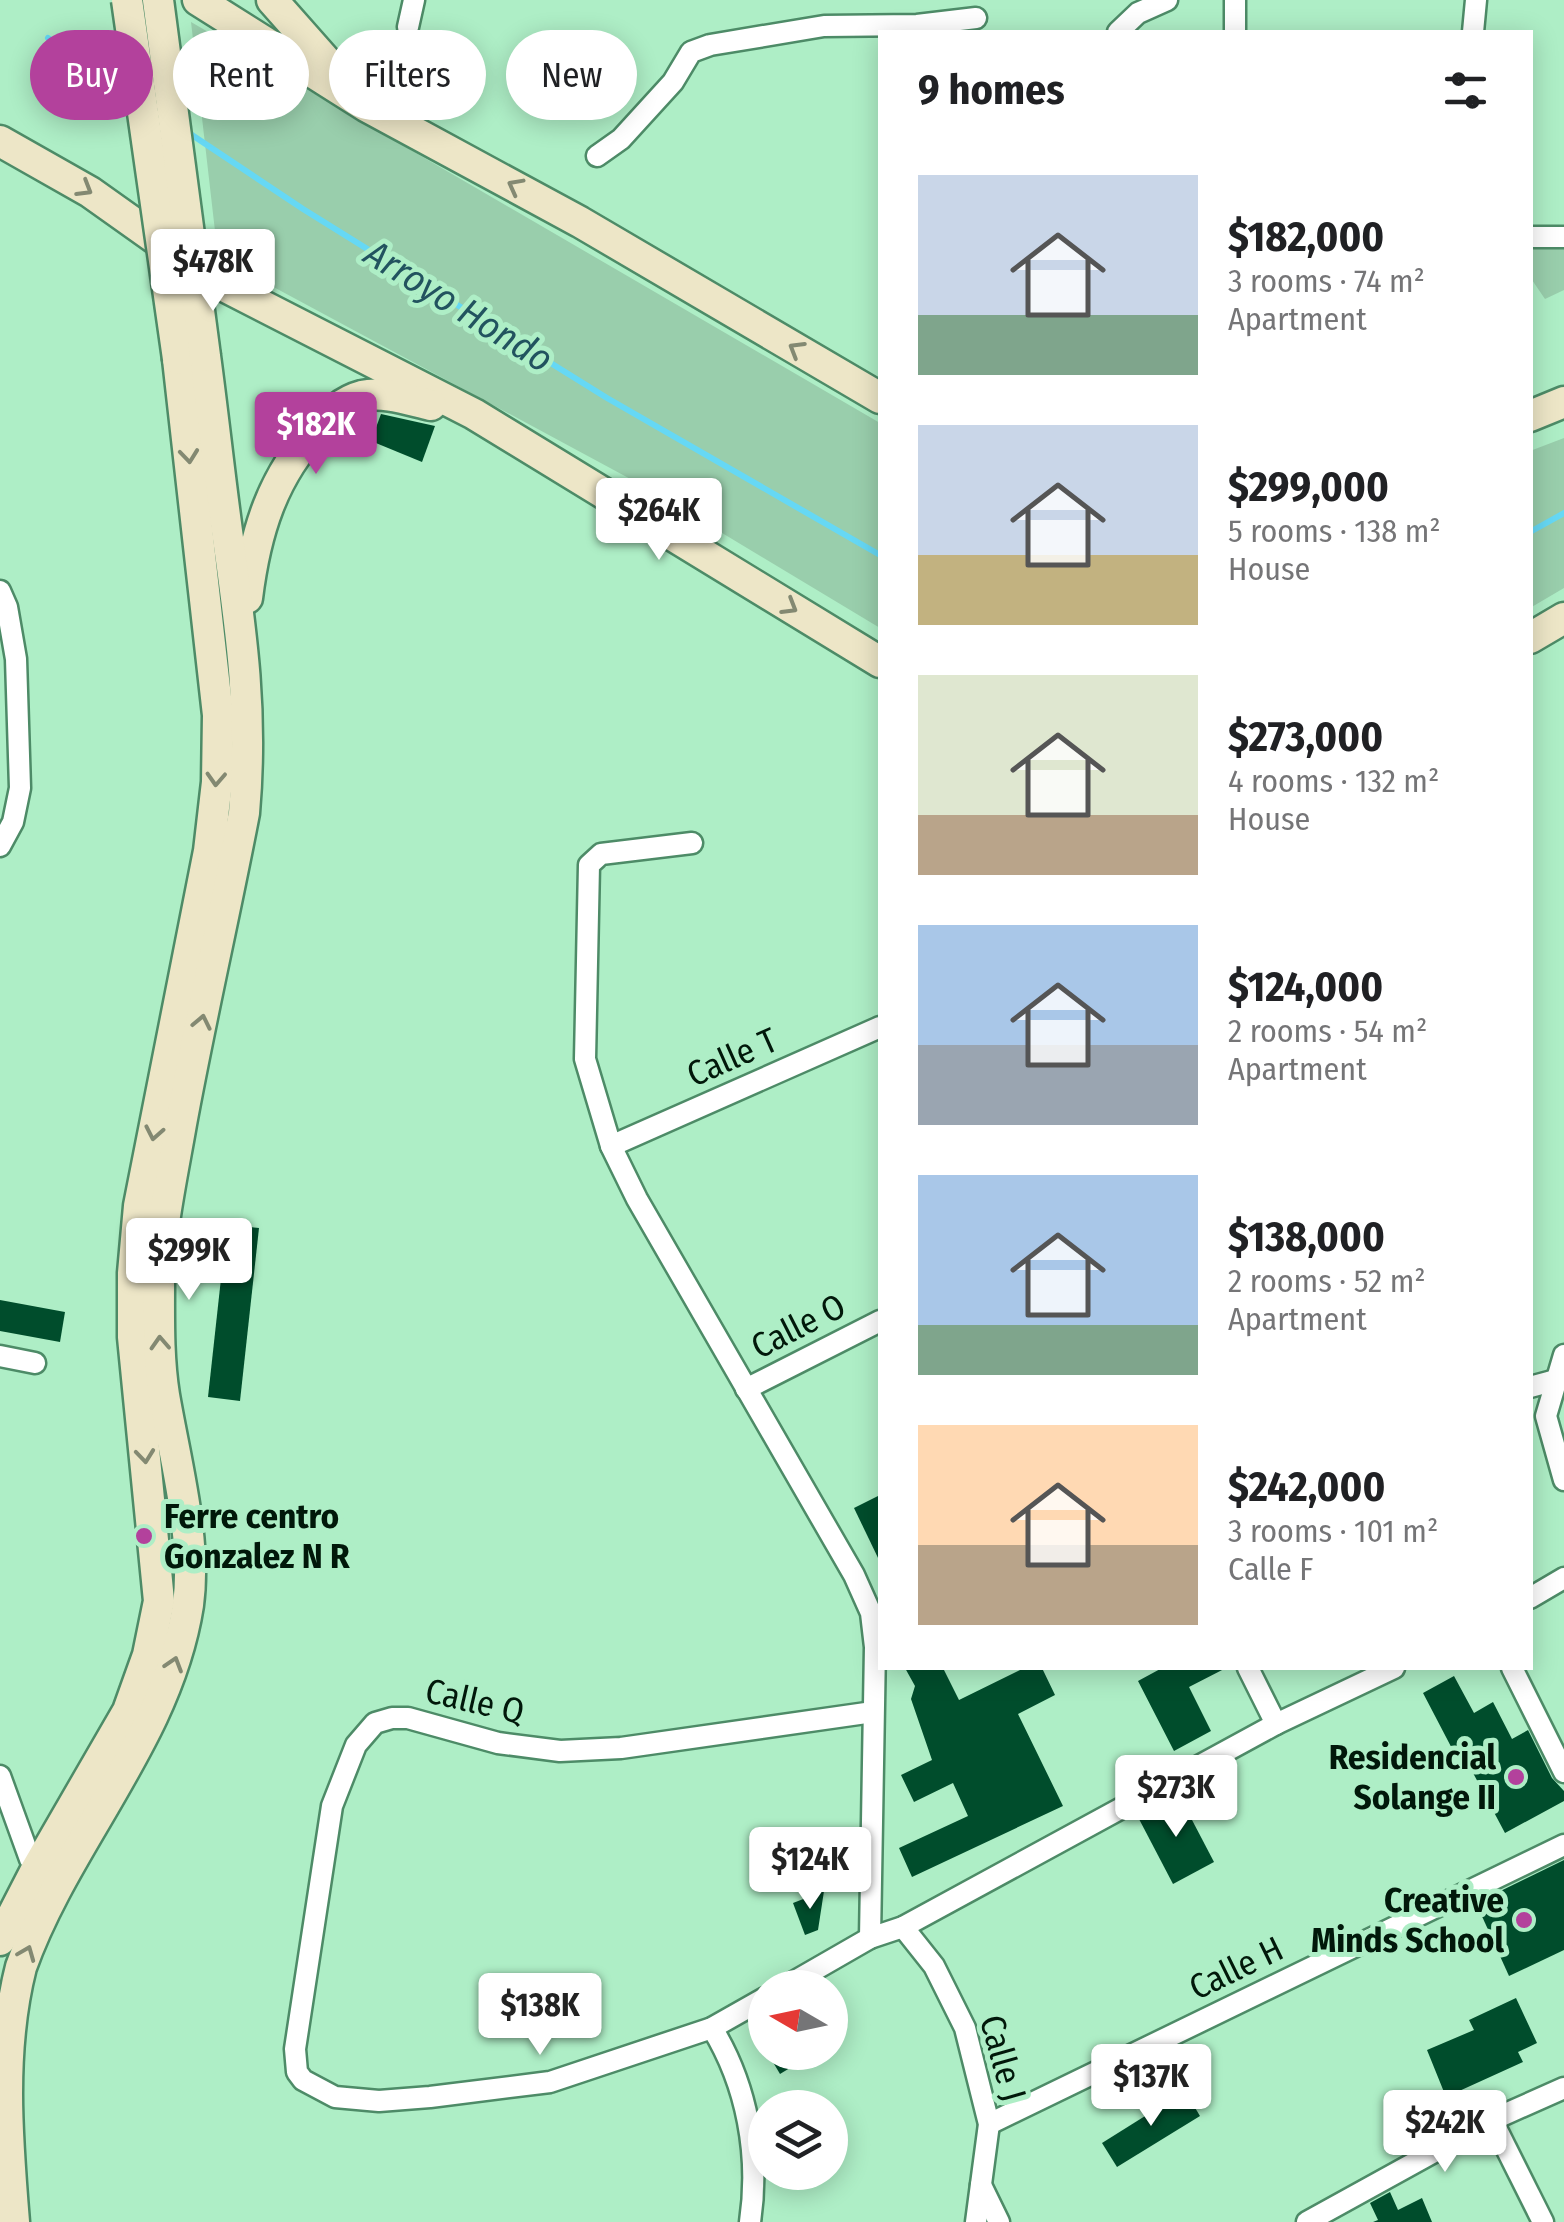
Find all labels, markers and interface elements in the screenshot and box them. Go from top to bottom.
chip: Buy [30,30,153,120]
chip: Rent [173,30,309,120]
chip: Filters [329,30,486,120]
chip: New [506,30,637,120]
icon: filters [1438,63,1493,118]
text: 9 homes [918,65,1065,115]
one-way arrow [74,177,92,196]
one-way arrow [507,179,525,199]
text: $182,000 [1228,212,1384,262]
icon: home [998,215,1118,335]
pin: $478K [143,229,283,314]
water label: Arroyo Hondo [355,229,562,382]
text: $478K [173,242,253,280]
text: 3 rooms · 74 m² [1228,262,1425,300]
text: Apartment [1228,300,1367,338]
one-way arrow [789,342,807,361]
pin: $182K [246,392,386,477]
text: $182K [277,405,355,443]
one-way arrow [178,448,199,464]
text: $299,000 [1228,462,1389,512]
icon: home [998,465,1118,585]
pin: $264K [589,478,729,563]
text: $264K [618,491,700,529]
text: 5 rooms · 138 m² [1228,512,1441,550]
text: House [1228,550,1310,588]
one-way arrow [779,595,797,614]
text: $273,000 [1228,712,1383,762]
icon: home [998,715,1118,835]
text: 4 rooms · 132 m² [1228,762,1439,800]
one-way arrow [206,771,227,787]
text: House [1228,800,1310,838]
text: $124,000 [1228,962,1383,1012]
icon: home [998,965,1118,1085]
text: 2 rooms · 54 m² [1228,1012,1427,1050]
one-way arrow [190,1014,211,1031]
street label: Calle T [680,1018,784,1095]
text: Apartment [1228,1050,1367,1088]
one-way arrow [144,1124,165,1141]
text: $138,000 [1228,1212,1385,1262]
icon: home [998,1215,1118,1335]
pin: $299K [119,1218,259,1303]
text: $299K [148,1231,230,1269]
text: 2 rooms · 52 m² [1228,1262,1426,1300]
street label: Calle O [744,1285,852,1367]
text: Apartment [1228,1300,1367,1338]
one-way arrow [150,1335,171,1351]
one-way arrow [133,1448,155,1464]
text: $242,000 [1228,1462,1385,1512]
icon: home [998,1465,1118,1585]
place label: Ferre centro Gonzalez N R [164,1495,350,1577]
text: 3 rooms · 101 m² [1228,1512,1438,1550]
marker: Ferre centro Gonzalez N R [133,1525,155,1547]
text: Calle F [1228,1550,1313,1588]
one-way arrow [162,1656,183,1673]
street label: Calle Q [422,1669,528,1733]
place label: Residencial Solange II [1329,1736,1496,1818]
pin: $273K [1106,1755,1246,1840]
marker: Residencial Solange II [1505,1766,1527,1788]
text: $273K [1137,1768,1215,1806]
pin: $124K [740,1827,880,1912]
text: $124K [771,1840,849,1878]
place label: Creative Minds School [1311,1879,1504,1961]
marker: Creative Minds School [1513,1909,1535,1931]
street label: Calle H [1182,1927,1290,2009]
one-way arrow [15,1945,35,1963]
north arrow [748,1970,848,2070]
map controls [748,1970,848,2190]
pin: $138K [470,1973,610,2058]
text: $138K [501,1986,579,2024]
street label: Calle J [971,2010,1035,2106]
pin: $137K [1081,2044,1221,2129]
text: $137K [1113,2057,1189,2095]
button: layers [748,2090,848,2190]
pin: $242K [1375,2090,1515,2175]
text: $242K [1405,2103,1485,2141]

